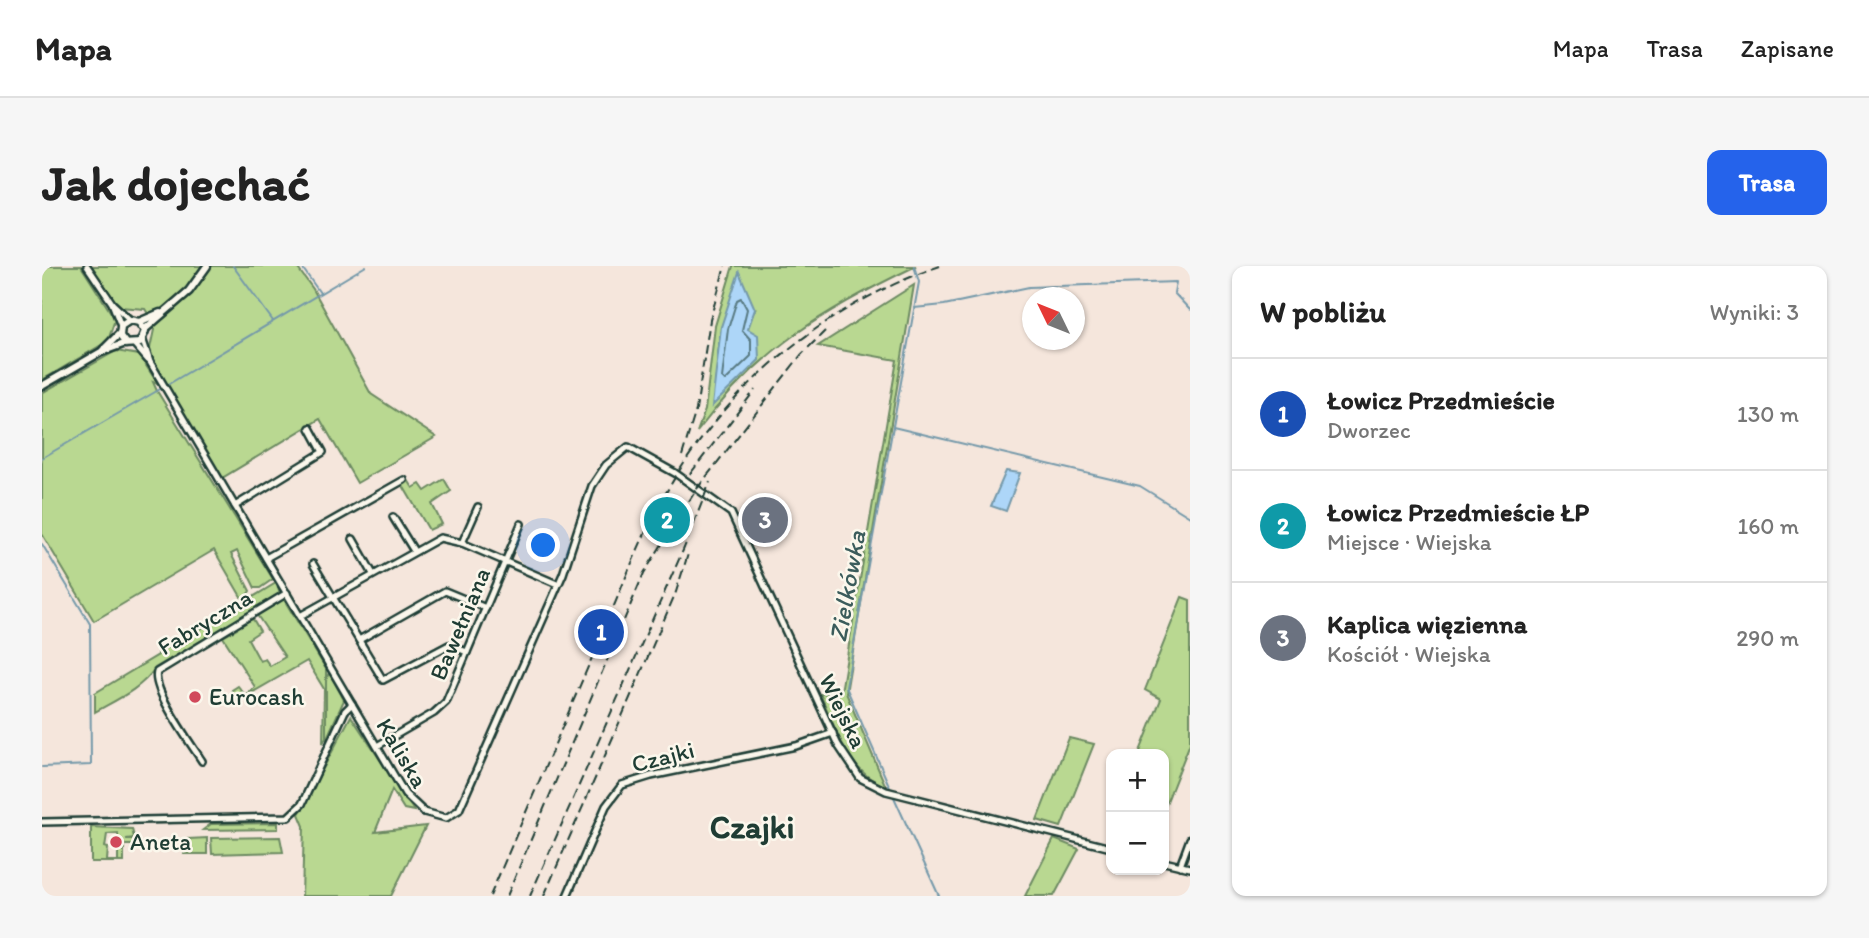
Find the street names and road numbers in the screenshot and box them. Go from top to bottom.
street label: Bawełniana [423,563,496,684]
street label: Fabryczna [152,582,258,661]
street label: Wiejska [813,669,874,753]
street label: Kaliska [370,713,435,793]
street label: Czajki [629,735,697,778]

